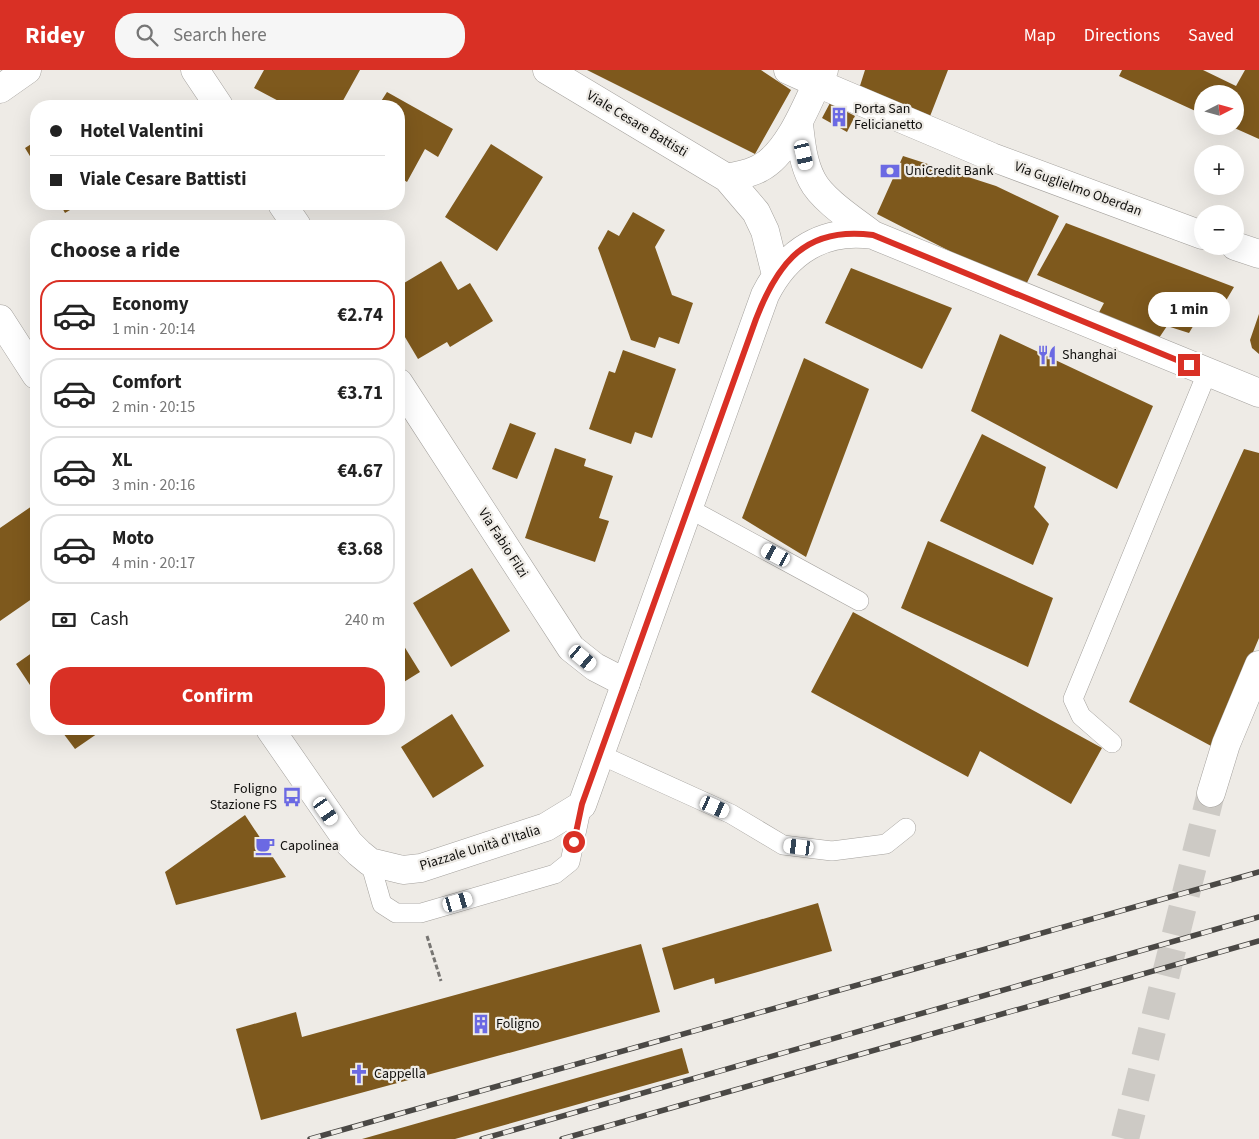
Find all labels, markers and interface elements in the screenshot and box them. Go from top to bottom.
search box [115,13,465,58]
text: Ridey [25,18,85,53]
icon: search [133,21,161,49]
text: Search here [173,22,267,49]
text: Map [1024,23,1056,48]
text: Directions [1084,23,1160,48]
text: Saved [1188,23,1234,48]
north arrow [1194,85,1244,135]
map controls [1194,85,1244,255]
street label: Viale Cesare Battisti [583,86,691,162]
place label: Porta San Felicianetto [854,99,923,135]
building icon: Porta San Felicianetto [828,106,850,128]
text: Hotel Valentini [80,118,204,145]
car [793,139,814,171]
button: + [1194,145,1244,195]
street label: Via Guglielmo Oberdan [1011,157,1145,221]
bank icon: UniCredit Bank [879,160,901,182]
place label: UniCredit Bank [905,161,993,181]
text: Viale Cesare Battisti [80,166,246,193]
button: − [1194,205,1244,255]
text: Choose a ride [50,234,180,266]
text: Economy [112,291,189,318]
callout: 1 min [1148,292,1230,328]
icon: car [52,293,97,338]
text: 1 min [1170,298,1208,320]
text: €2.74 [337,302,383,329]
text: 1 min · 20:14 [112,318,195,340]
restaurant icon: Shanghai [1036,344,1058,366]
place label: Shanghai [1062,345,1117,365]
route end [1178,354,1200,376]
text: Comfort [112,369,182,396]
icon: car [52,371,97,416]
text: €3.71 [337,380,383,407]
text: 2 min · 20:15 [112,396,195,418]
text: XL [112,447,133,474]
icon: car [52,449,97,494]
text: €4.67 [337,458,383,485]
text: 3 min · 20:16 [112,474,195,496]
street label: Via Fabio Filzi [473,504,533,582]
text: Moto [112,525,154,552]
icon: car [52,527,97,572]
text: €3.68 [337,536,383,563]
car [759,541,792,569]
text: 4 min · 20:17 [112,552,195,574]
icon: cash [50,606,78,634]
text: Cash [90,606,129,633]
text: 240 m [345,609,385,631]
car [566,643,599,673]
button: Confirm [50,667,385,725]
place label: Foligno Stazione FS [210,779,277,815]
bus stop icon: Foligno Stazione FS [281,786,303,808]
car [311,794,340,828]
car [698,794,731,820]
street label: Piazzale Unità d'Italia [417,820,543,876]
route start [563,831,585,853]
cafe icon: Capolinea [254,835,276,857]
place label: Capolinea [280,836,339,856]
car [783,838,814,856]
car [441,891,474,913]
building icon: Foligno [470,1013,492,1035]
place label: Foligno [496,1014,540,1034]
church icon: Cappella [348,1063,370,1085]
place label: Cappella [374,1064,426,1084]

